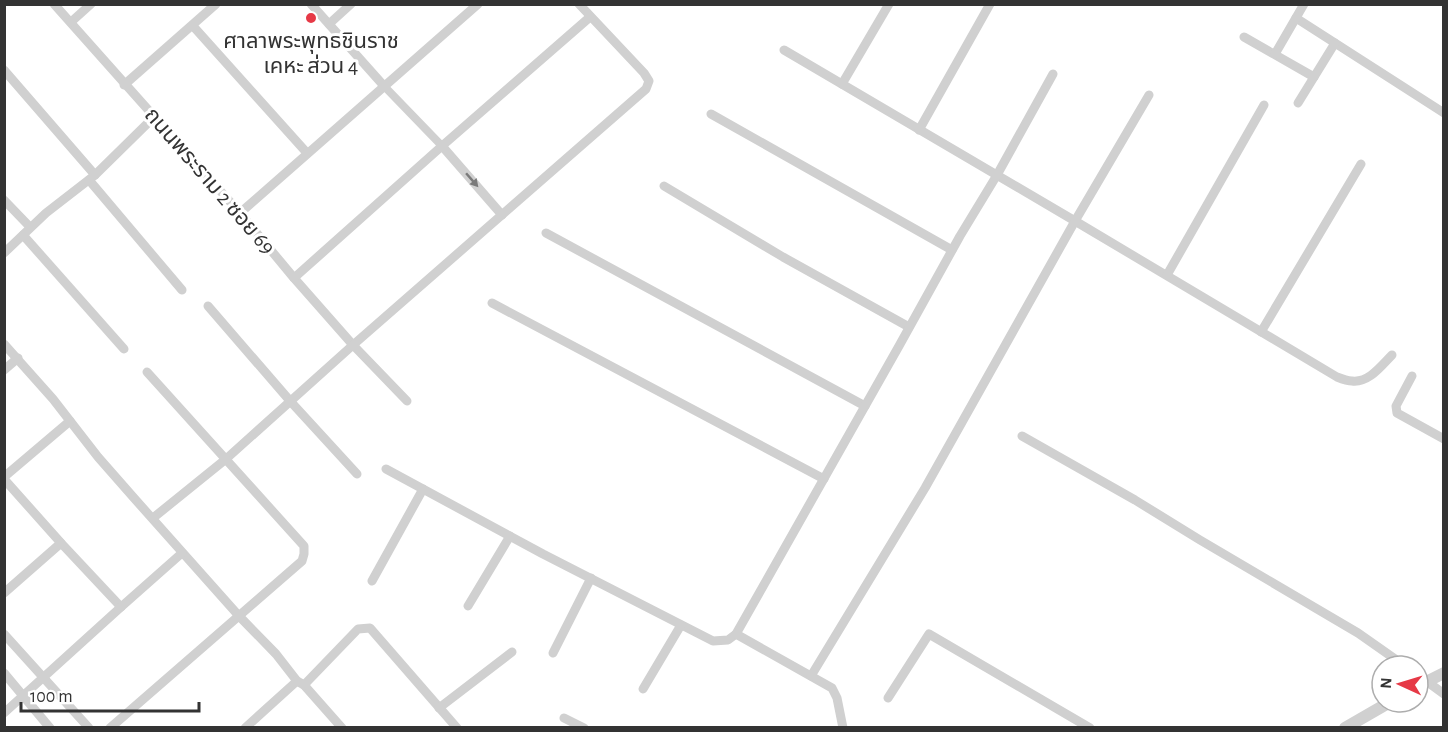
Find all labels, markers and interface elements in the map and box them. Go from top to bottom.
marker: ศาลาพระพุทธชินราช เคหะ ส่วน 4 [304,11,318,25]
place label: ศาลาพระพุทธชินราช เคหะ ส่วน 4 [223,30,399,77]
street label: ถนนพระราม 2 ซอย 69 [141,103,279,259]
one-way arrow [465,173,479,188]
north arrow [1370,654,1430,714]
scale bar [21,675,200,713]
text: N [1378,677,1394,689]
text: 100 m [30,688,73,706]

